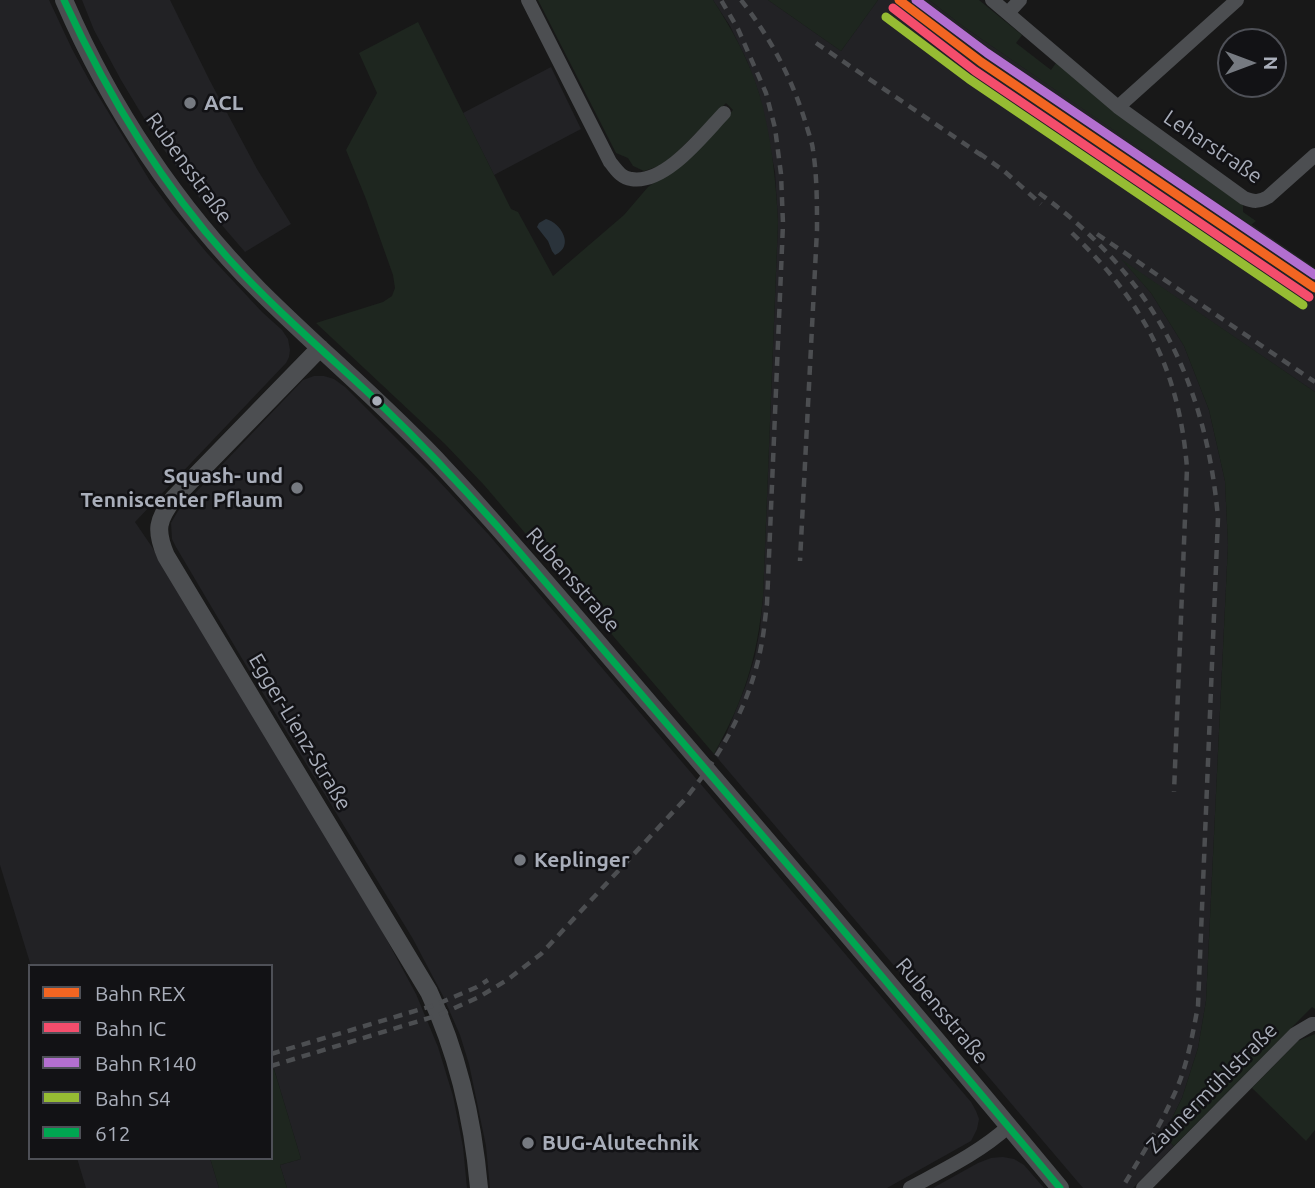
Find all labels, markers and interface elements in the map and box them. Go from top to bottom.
north arrow [1217,28,1287,98]
text: N [1260,56,1282,70]
place label: ACL [204,90,243,116]
marker: ACL [182,95,198,111]
street label: Leharstraße [1159,105,1267,189]
street label: Rubensstraße [140,108,238,228]
unlabelled marker [370,394,384,408]
place label: Squash- und Tenniscenter Pflaum [80,463,283,513]
marker: Squash- und Tenniscenter Pflaum [289,480,305,496]
street label: Rubensstraße [521,523,625,637]
street label: Egger-Lienz-Straße [243,649,357,815]
place label: Keplinger [534,847,630,873]
marker: Keplinger [512,852,528,868]
street label: Rubensstraße [890,953,994,1069]
legend [28,964,273,1160]
text: Bahn REX [95,981,186,1005]
text: Bahn IC [95,1016,166,1040]
street label: Zaunermühlstraße [1142,1018,1282,1158]
text: Bahn R140 [95,1051,197,1075]
text: Bahn S4 [95,1086,171,1110]
text: 612 [95,1121,131,1145]
place label: BUG-Alutechnik [542,1130,699,1156]
marker: BUG-Alutechnik [520,1135,536,1151]

